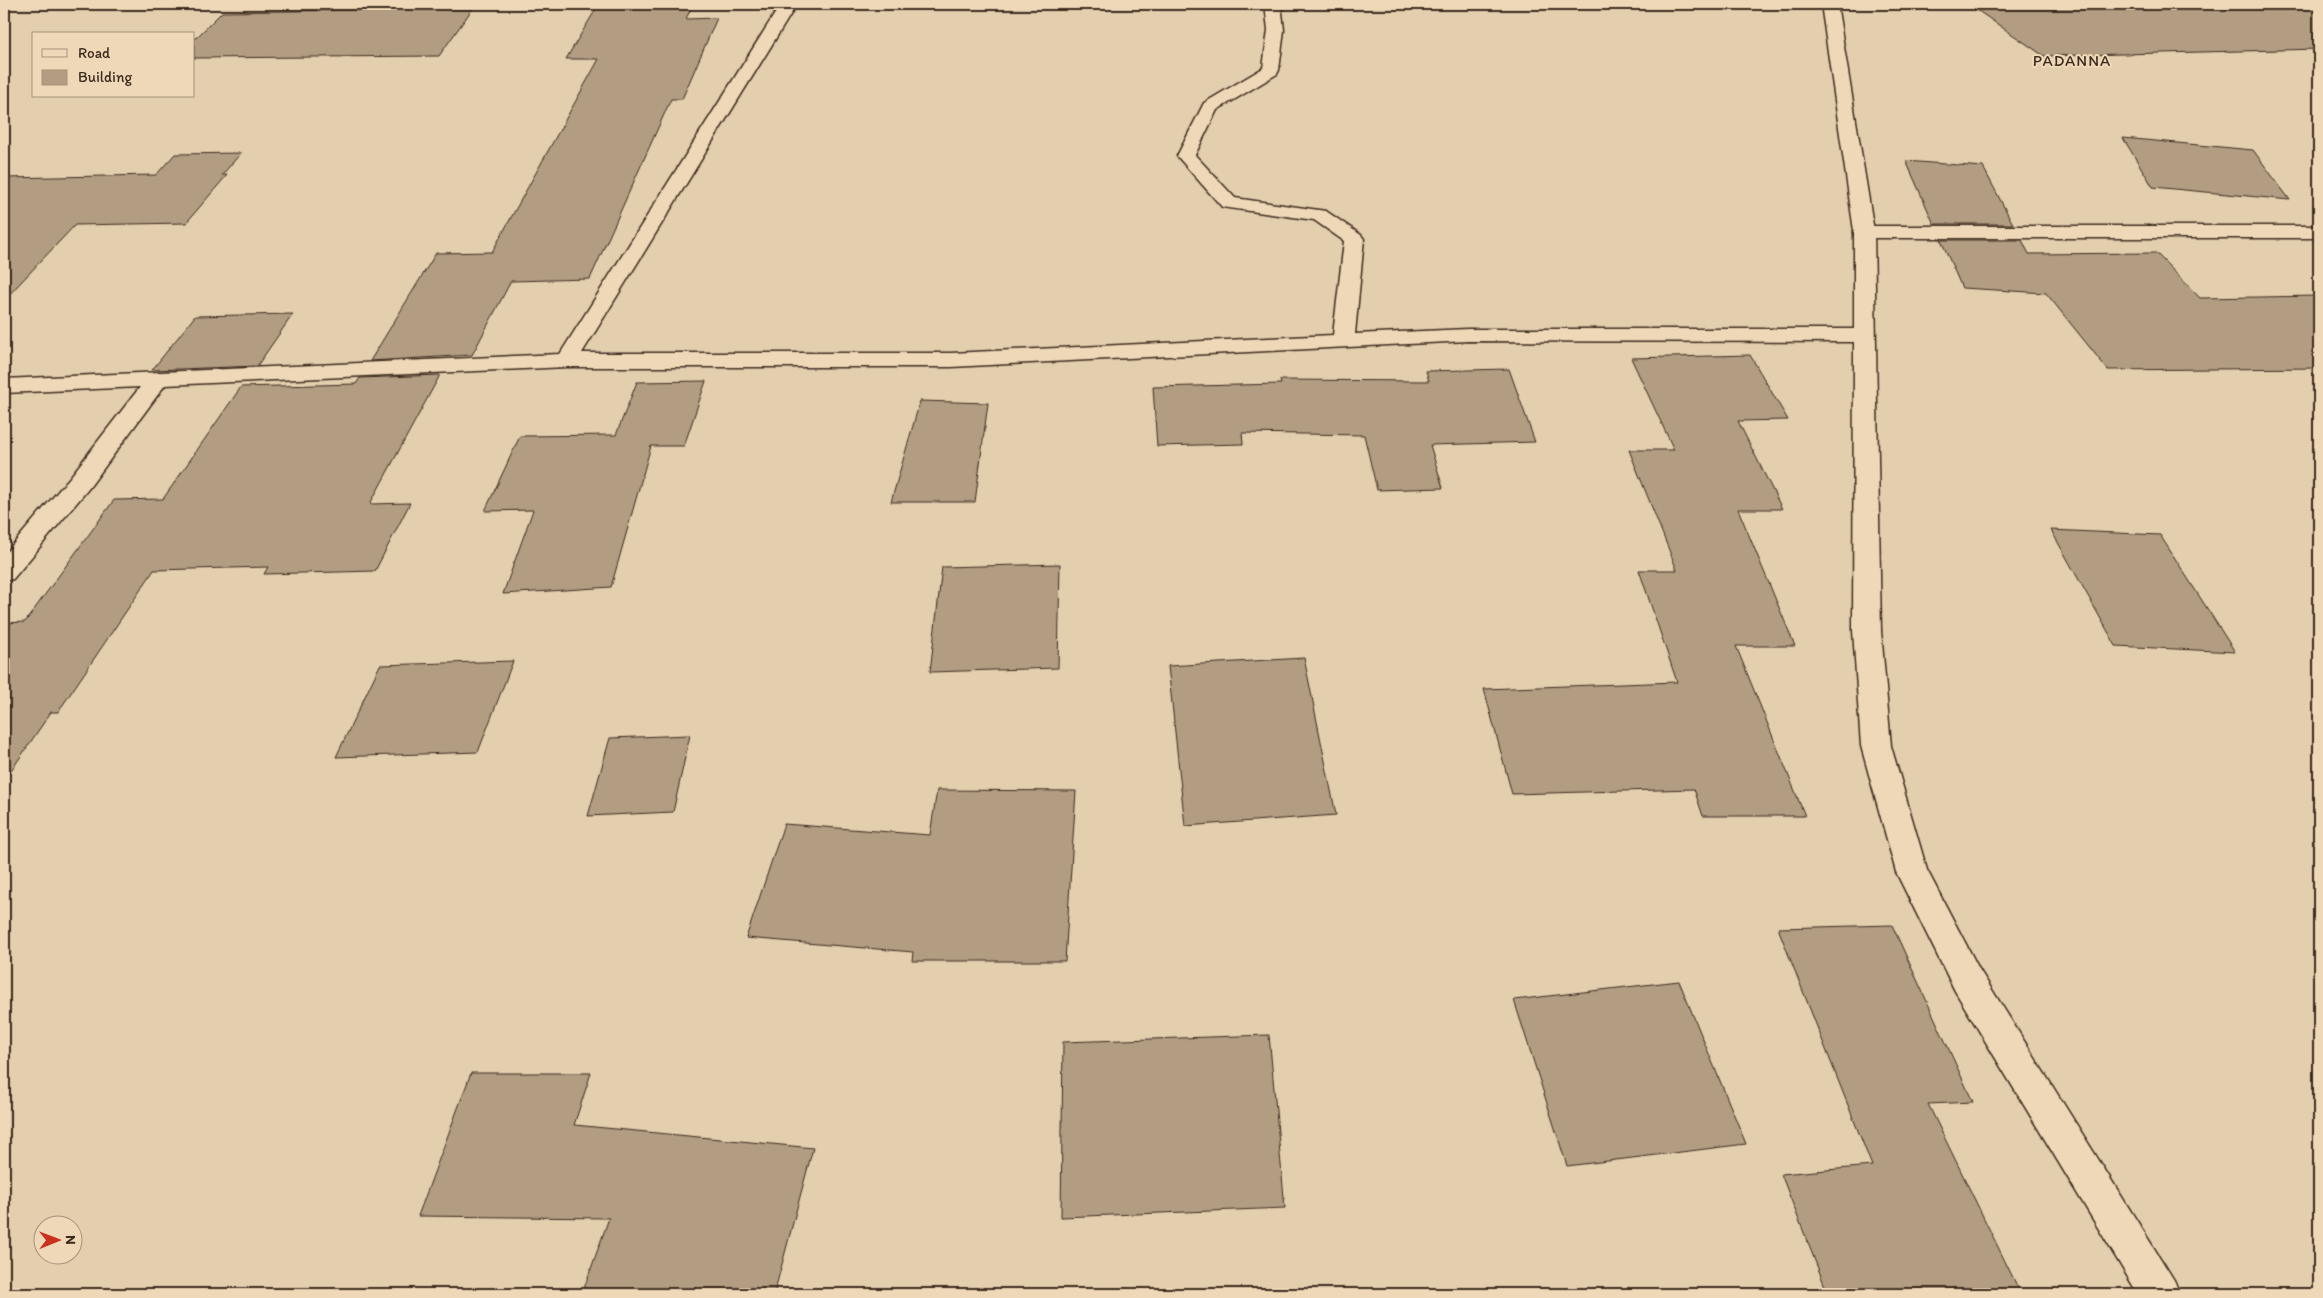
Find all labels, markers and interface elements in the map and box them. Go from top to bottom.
legend [32,32,195,98]
text: Road [78,44,111,62]
district label: PADANNA [2033,51,2111,70]
text: Building [78,68,132,86]
north arrow [32,1216,82,1266]
text: N [62,1235,79,1245]

